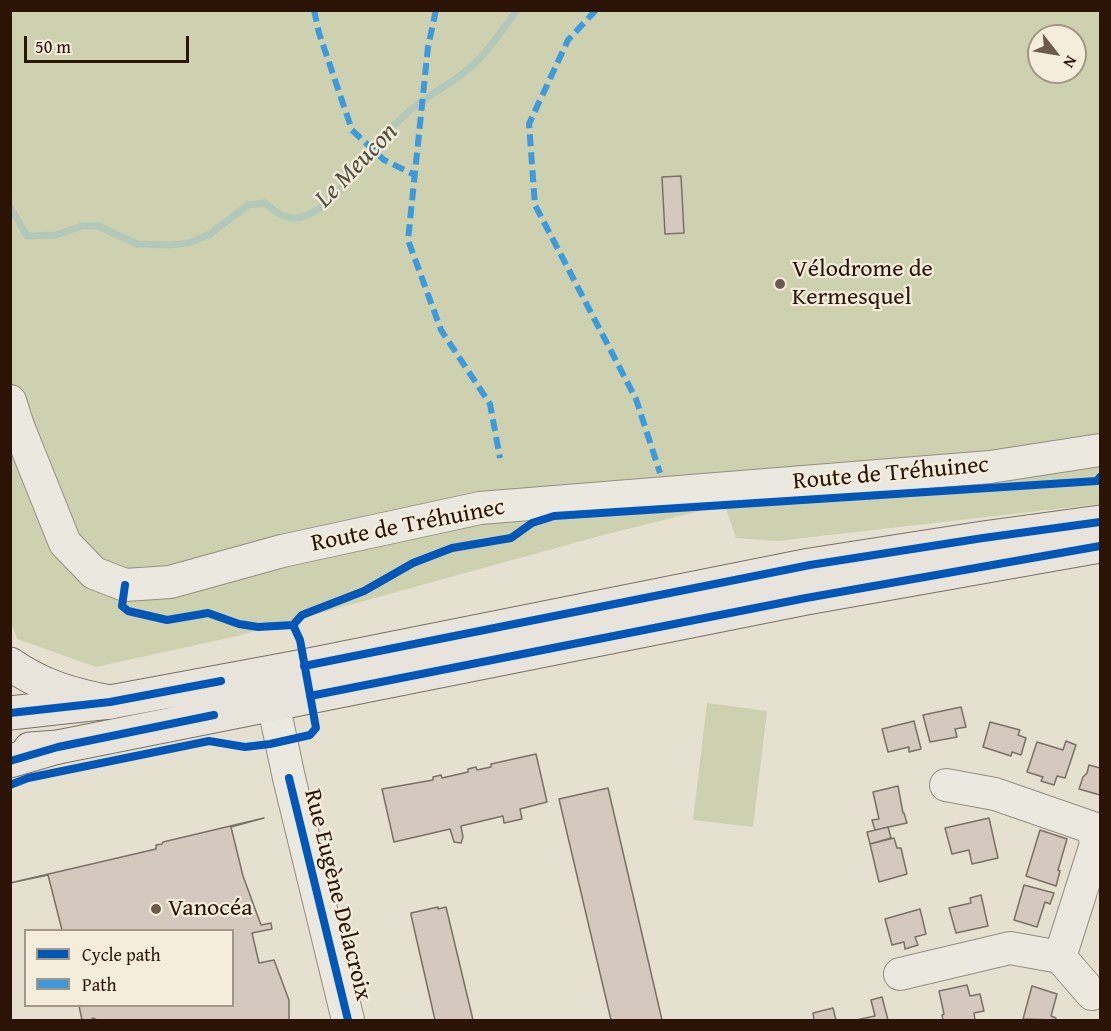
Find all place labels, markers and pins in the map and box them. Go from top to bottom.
place label: Vélodrome de Kermesquel [792,256,933,312]
marker: Vélodrome de Kermesquel [773,277,787,291]
place label: Vanocéa [168,895,253,923]
marker: Vanocéa [149,902,163,916]

